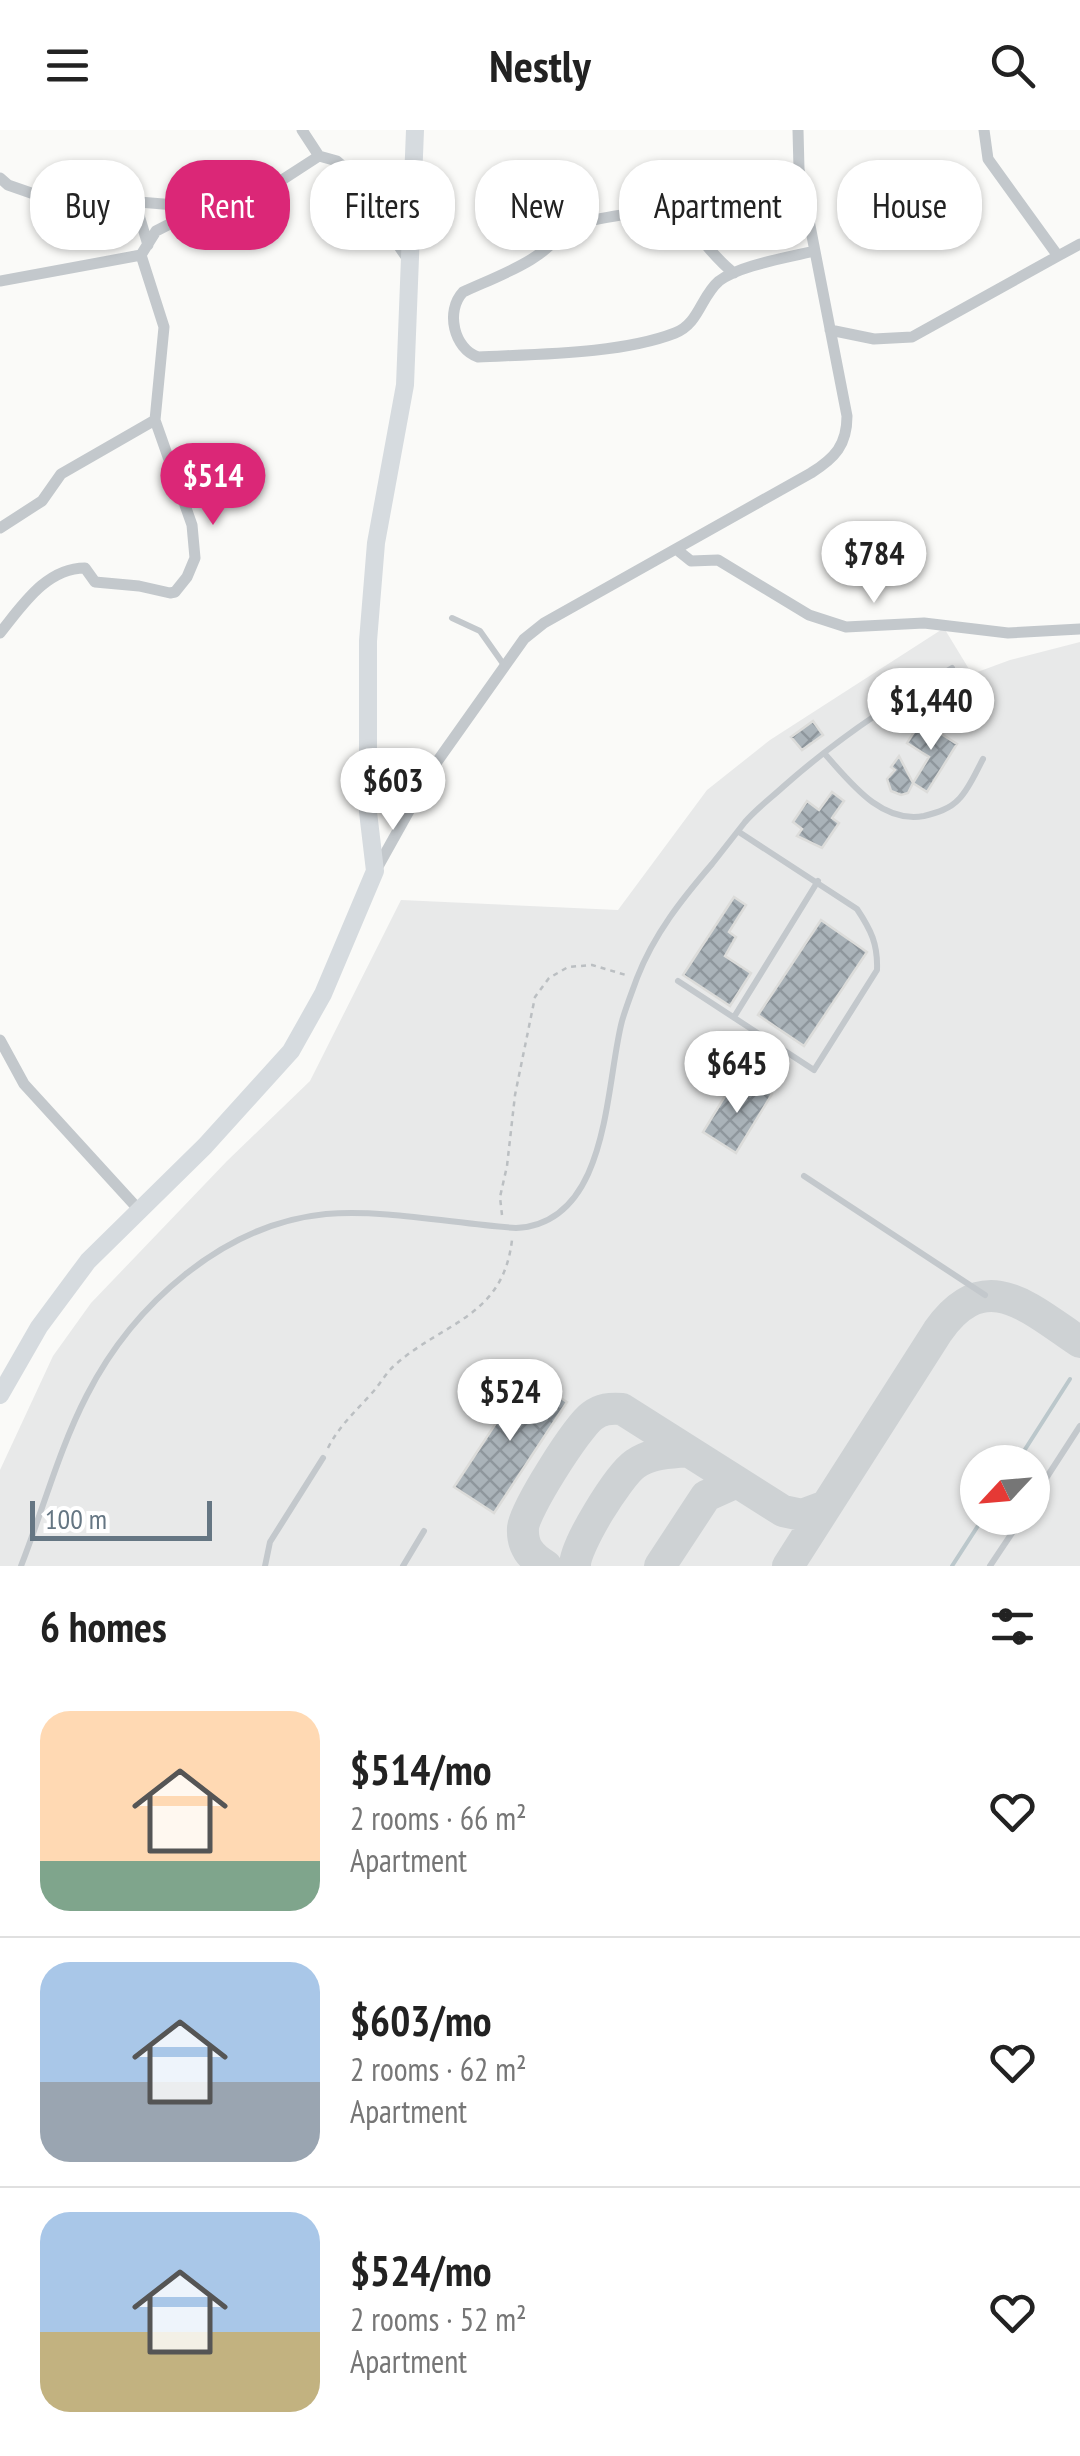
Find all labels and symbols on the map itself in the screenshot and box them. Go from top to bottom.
pin: $514 [154,443,272,528]
pin: $784 [815,521,933,606]
pin: $1,440 [850,668,1012,753]
pin: $603 [334,748,452,833]
pin: $645 [678,1031,796,1116]
pin: $524 [451,1359,569,1444]
north arrow [960,1445,1050,1535]
scale bar [30,1496,212,1540]

